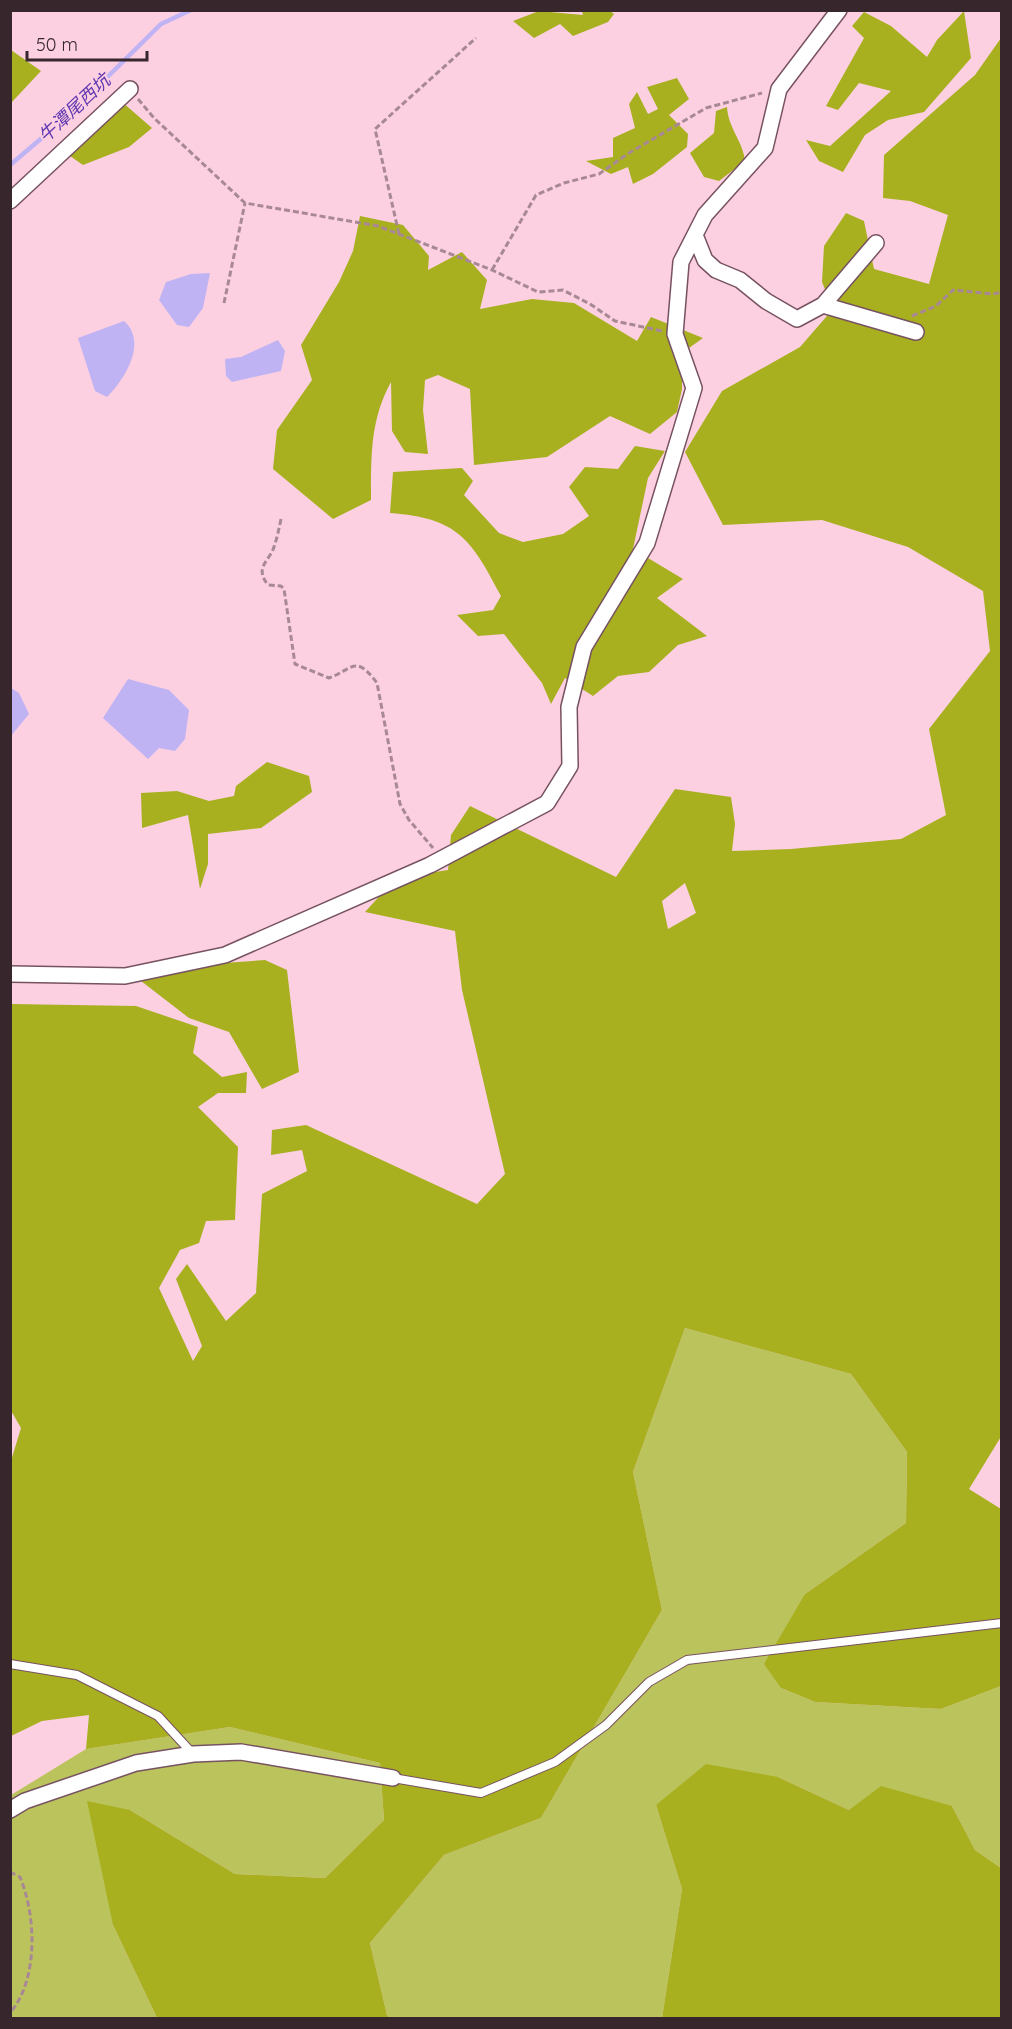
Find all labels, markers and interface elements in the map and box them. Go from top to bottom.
scale bar [27,24,147,62]
text: 50 m [36,33,78,56]
water label: 牛潭尾西坑 [33,67,117,147]

